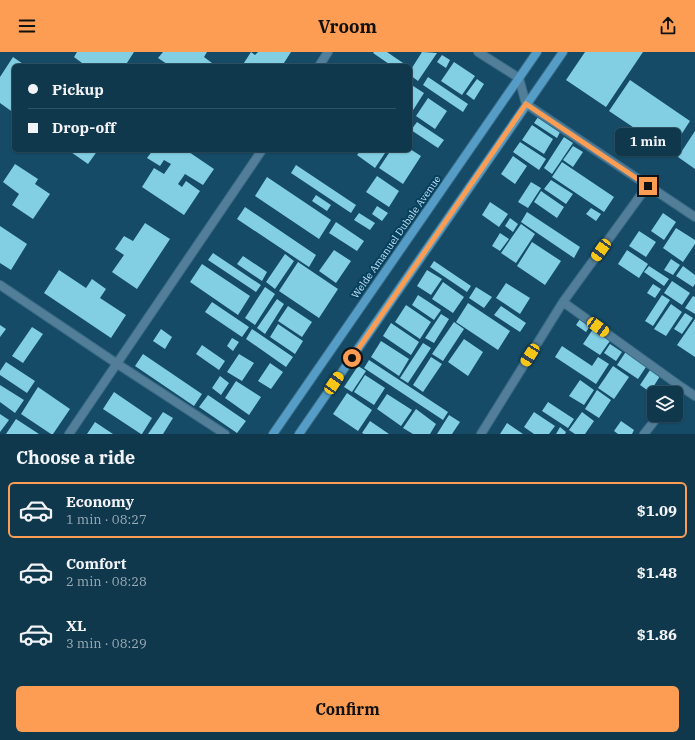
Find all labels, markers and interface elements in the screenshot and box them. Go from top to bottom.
icon: menu [16,15,38,37]
text: Vroom [318,15,377,38]
icon: share [657,15,679,37]
text: Pickup [52,80,104,99]
text: Drop-off [52,118,116,137]
callout: 1 min [615,128,681,156]
text: 1 min [630,133,666,150]
street label: Welde Amanuel Dubale Avenue [348,173,444,301]
route end [639,177,657,195]
car [589,237,613,263]
car [585,315,611,339]
car [519,342,541,368]
route start [343,349,361,367]
car [322,370,346,396]
map controls [647,386,683,422]
button: layers [647,386,683,422]
text: Choose a ride [16,446,135,469]
icon: car [18,492,54,528]
text: Economy [66,492,134,511]
text: $1.09 [637,501,677,520]
text: 1 min · 08:27 [66,511,147,528]
icon: car [18,554,54,590]
text: Comfort [66,554,126,573]
text: $1.48 [637,563,677,582]
text: 2 min · 08:28 [66,573,147,590]
icon: car [18,616,54,652]
text: XL [66,616,86,635]
text: $1.86 [637,625,677,644]
text: 3 min · 08:29 [66,635,147,652]
button: Confirm [16,686,679,732]

